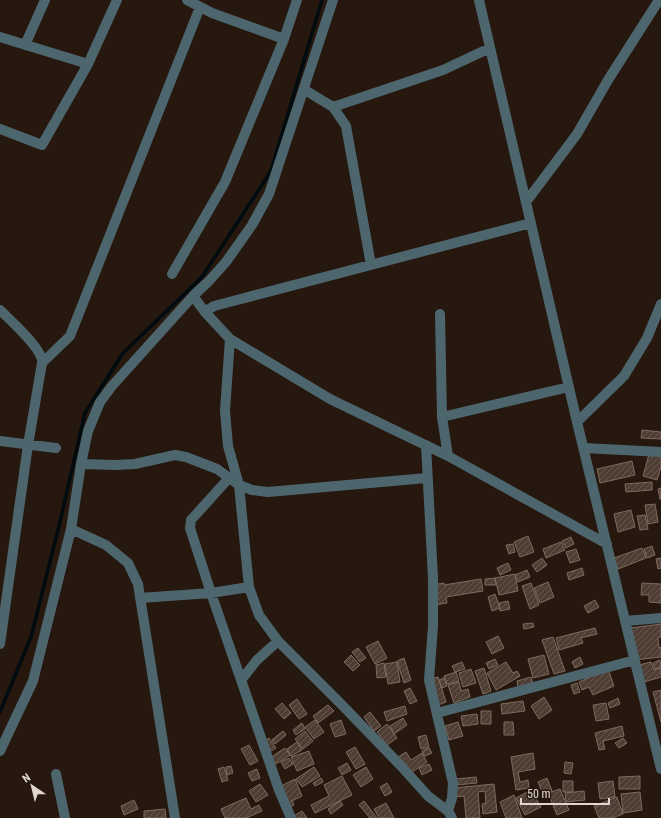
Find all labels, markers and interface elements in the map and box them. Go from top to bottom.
north arrow [12,766,52,806]
text: N [20,771,33,785]
scale bar [521,780,609,806]
text: 50 m [527,787,551,801]

